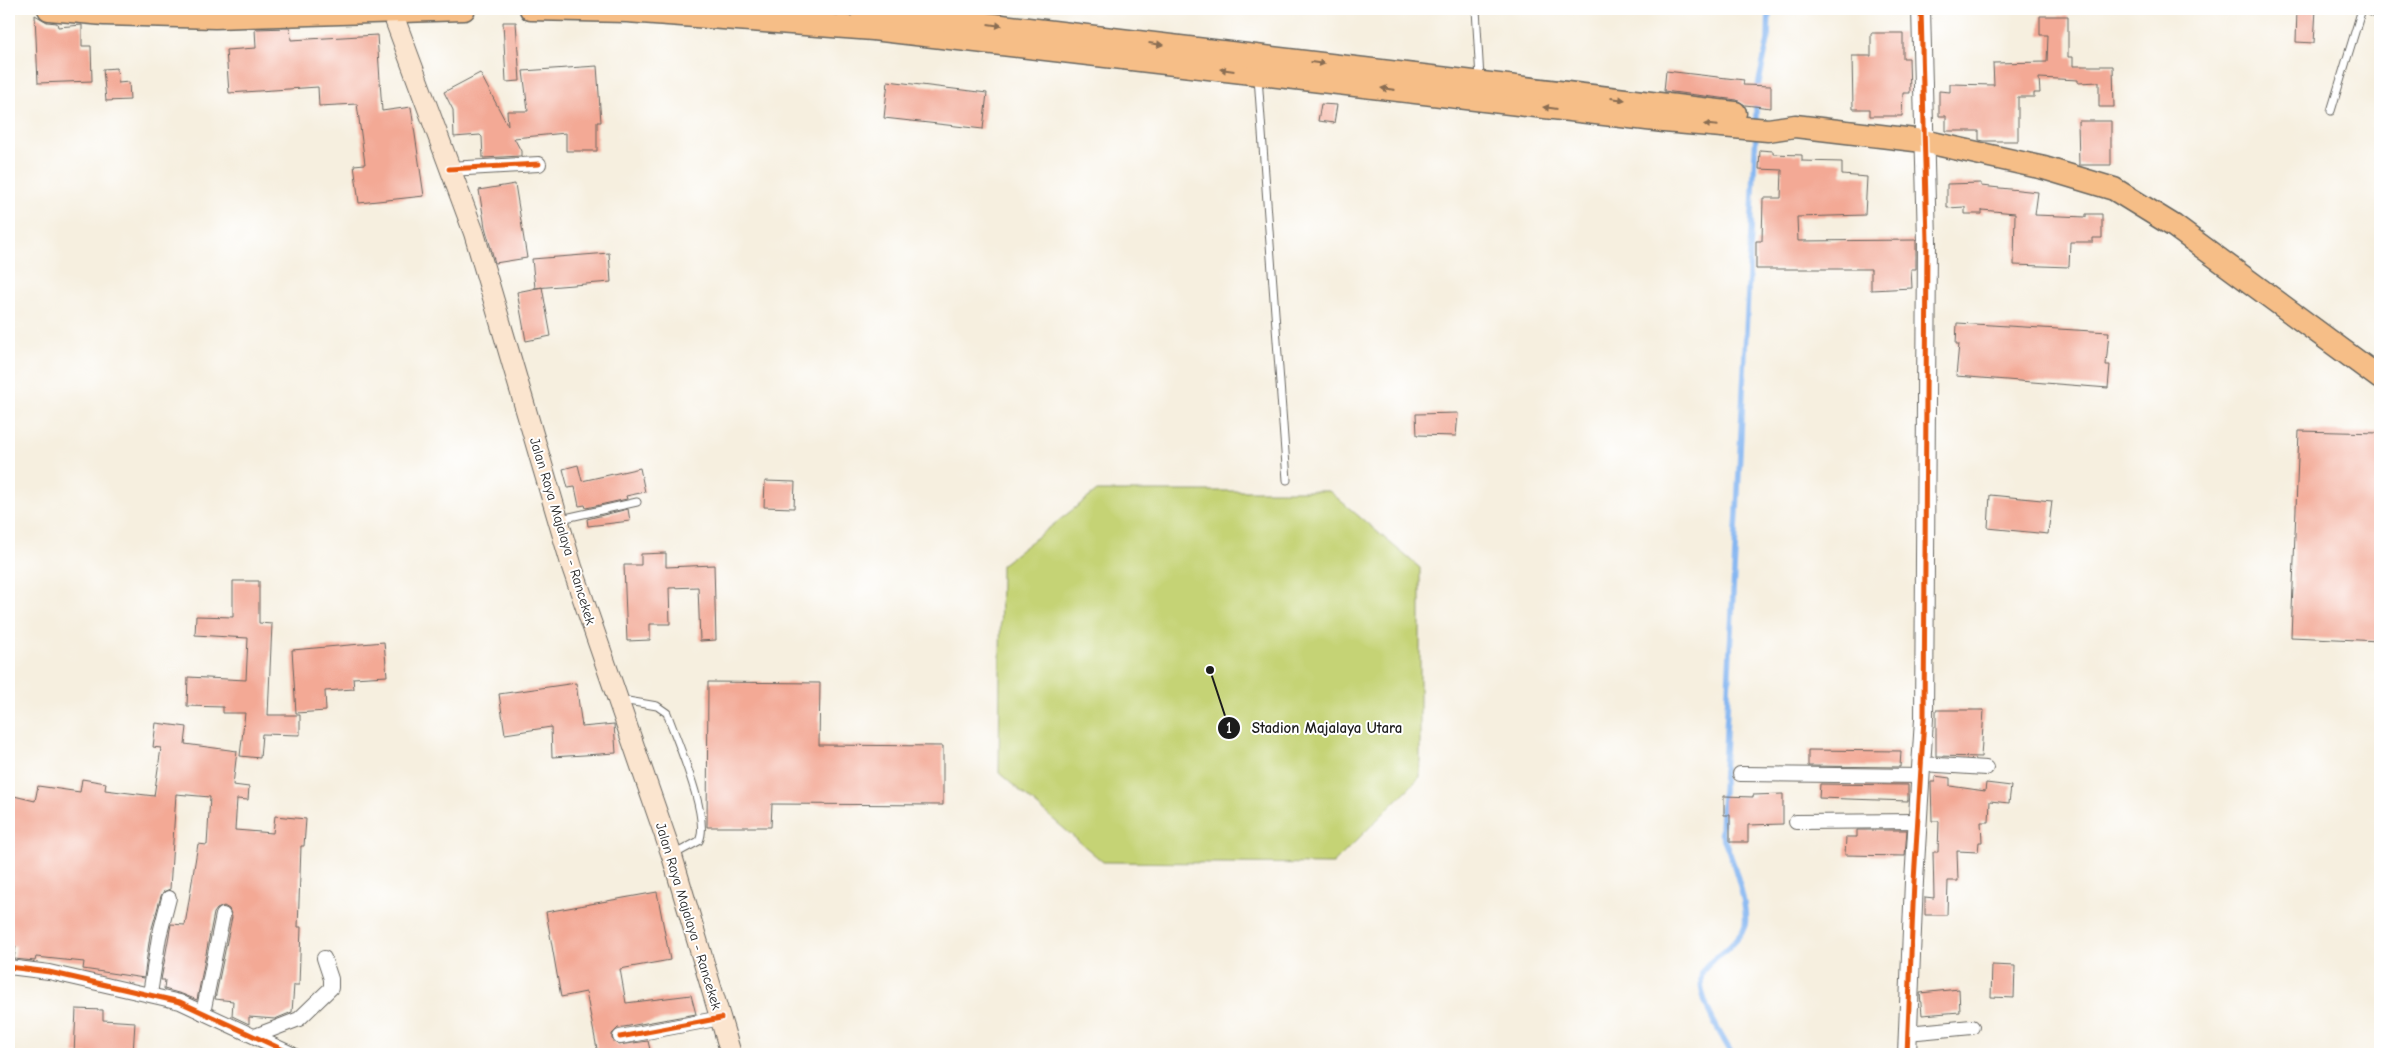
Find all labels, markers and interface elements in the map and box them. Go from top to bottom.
one-way arrow [987,21,1003,29]
one-way arrow [1149,40,1165,48]
one-way arrow [1310,59,1326,67]
one-way arrow [1219,66,1235,74]
one-way arrow [1380,85,1396,93]
one-way arrow [1610,95,1626,103]
one-way arrow [1541,104,1557,112]
one-way arrow [1703,121,1719,129]
street label: Jalan Raya Majalaya - Rancekek [526,435,599,627]
callout: Stadion Majalaya Utara [1216,713,1412,743]
text: 1 [1226,719,1232,737]
text: Stadion Majalaya Utara [1252,719,1402,737]
street label: Jalan Raya Majalaya - Rancekek [652,820,725,1012]

